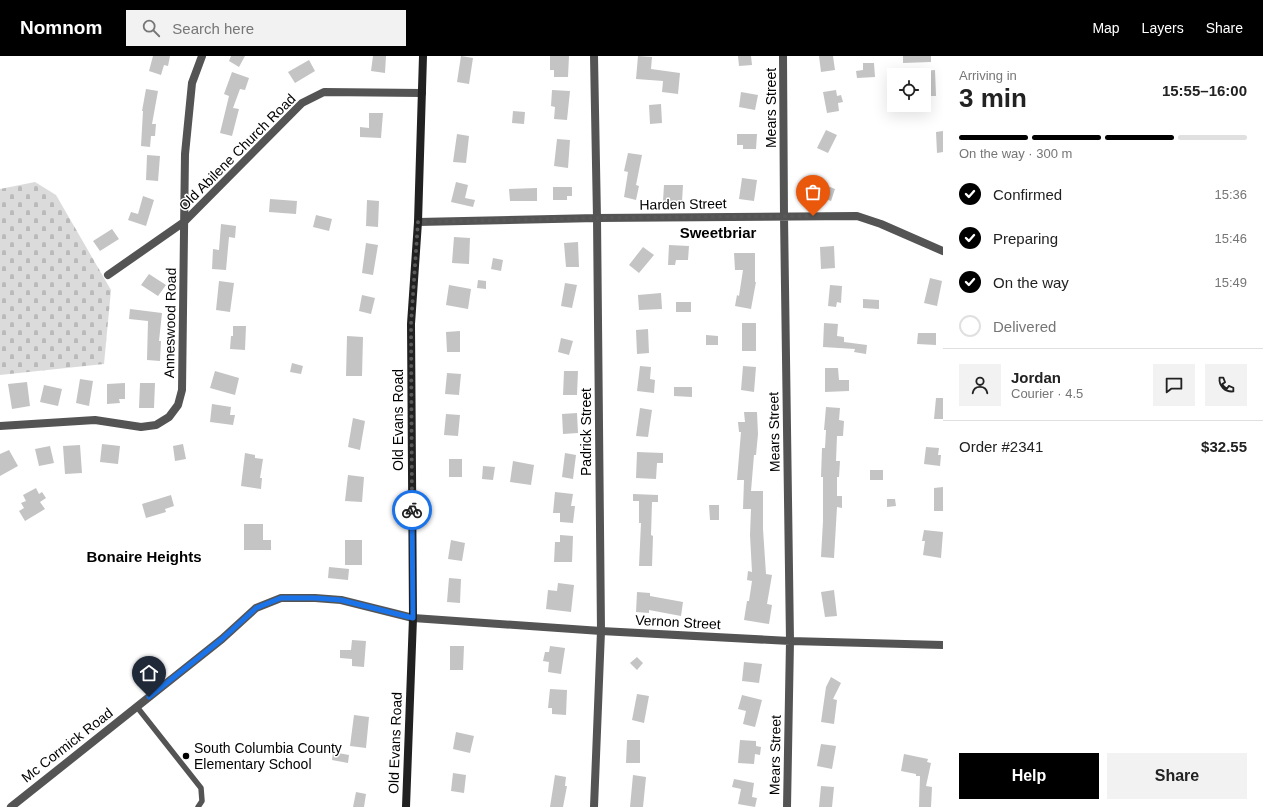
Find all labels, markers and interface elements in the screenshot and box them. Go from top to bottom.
search box [126,10,406,46]
text: Nomnom [20,17,102,38]
icon: search [140,17,162,39]
text: Search here [172,20,254,37]
text: Map [1092,20,1120,36]
text: Layers [1142,20,1184,36]
text: Share [1206,20,1243,36]
street label: Mears Street [763,68,779,148]
map controls [887,68,931,112]
button: locate [887,68,931,112]
text: Arriving in [959,68,1017,83]
text: 15:55–16:00 [1162,82,1247,99]
text: 3 min [959,83,1027,113]
street label: Old Abilene Church Road [175,90,299,214]
text: On the way · 300 m [959,146,1072,161]
pin [796,175,830,216]
icon: bag [802,181,824,203]
icon: check [959,183,981,205]
text: Confirmed [993,186,1062,203]
text: 15:36 [1214,187,1247,202]
street label: Harden Street [639,195,727,213]
district label: Sweetbriar [680,224,757,241]
icon: check [959,227,981,249]
text: Preparing [993,230,1058,247]
text: 15:46 [1214,231,1247,246]
street label: Anneswood Road [161,268,179,378]
icon: check [959,271,981,293]
text: On the way [993,274,1069,291]
text: 15:49 [1214,275,1247,290]
text: Delivered [993,318,1056,335]
button: person [959,364,1001,406]
button: chat [1153,364,1195,406]
button: phone [1205,364,1247,406]
street label: Old Evans Road [390,369,406,471]
text: Jordan [1011,369,1061,386]
text: Courier · 4.5 [1011,386,1083,401]
street label: Padrick Street [578,388,594,476]
street label: Mears Street [765,392,783,472]
text: Order #2341 [959,438,1043,455]
text: $32.55 [1201,438,1247,455]
courier [392,490,432,530]
icon: bike [401,499,423,521]
district label: Bonaire Heights [86,548,202,565]
street label: Vernon Street [635,612,721,632]
pin [132,656,166,697]
icon: home [138,662,160,684]
street label: Old Evans Road [385,692,405,794]
street label: Mc Cormick Road [18,704,116,786]
street label: Mears Street [766,715,784,795]
place label: South Columbia County Elementary School [194,740,342,772]
marker: South Columbia County Elementary School [181,751,191,761]
button: Help [959,753,1099,799]
button: Share [1107,753,1247,799]

